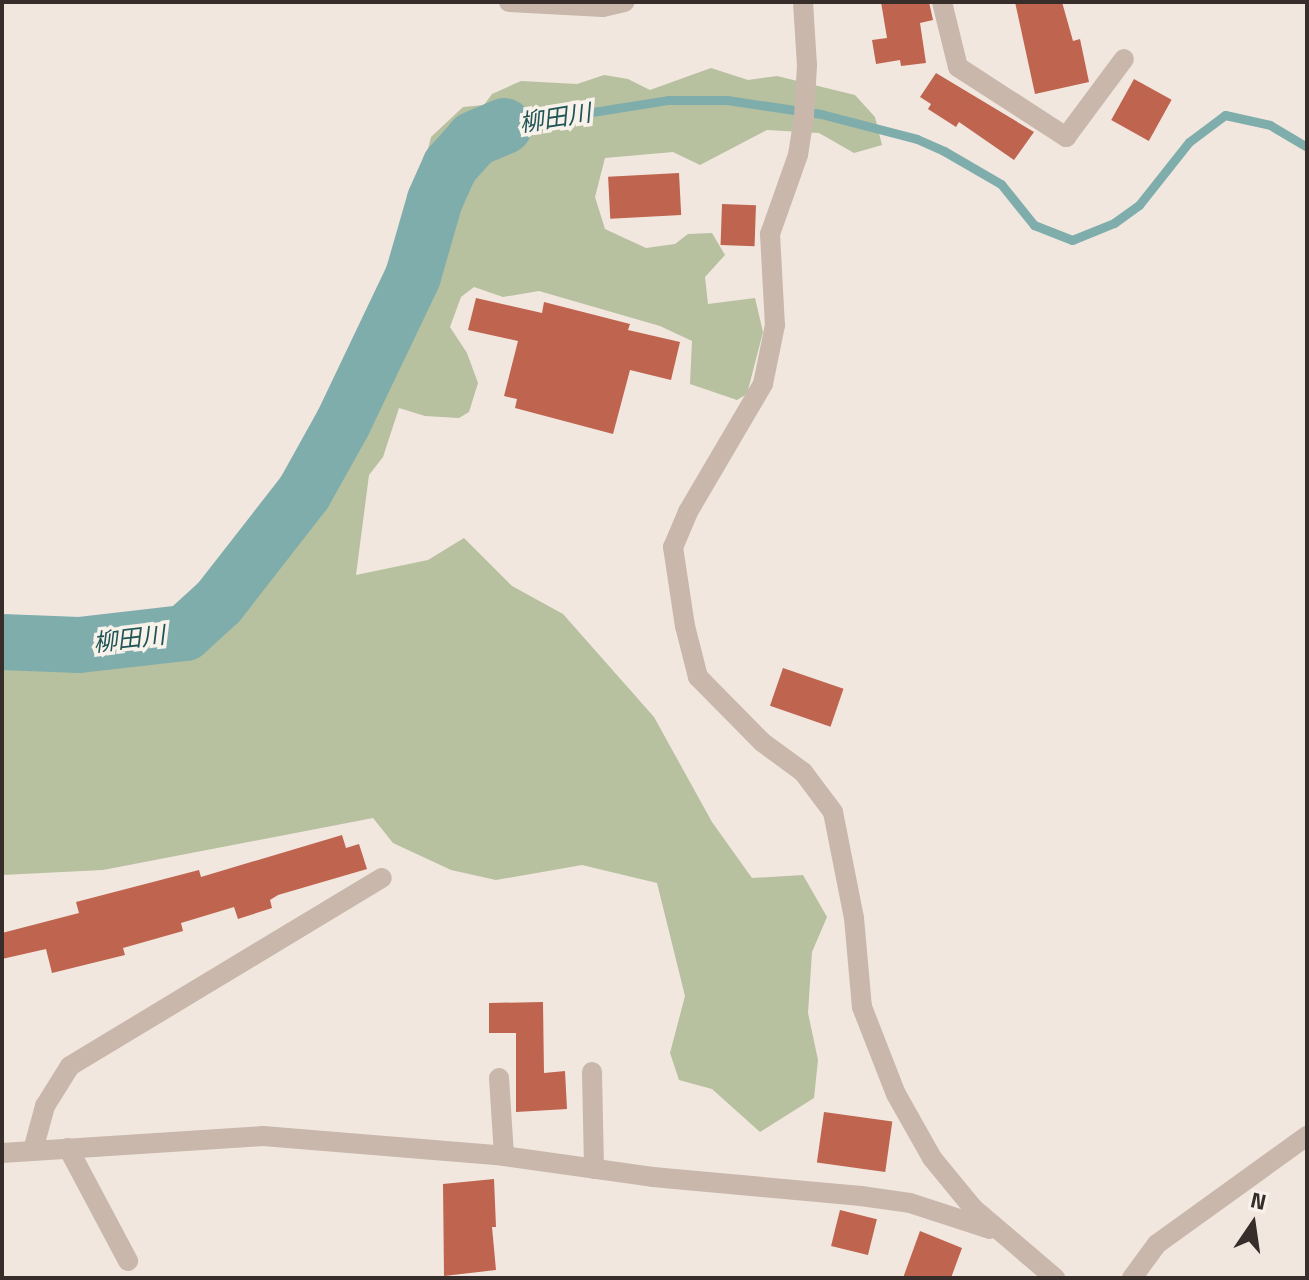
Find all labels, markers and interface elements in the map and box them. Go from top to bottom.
water label: 柳田川 [517,98,593,138]
water label: 柳田川 [92,620,166,658]
text: N [1247,1182,1270,1219]
north arrow [1213,1184,1293,1264]

